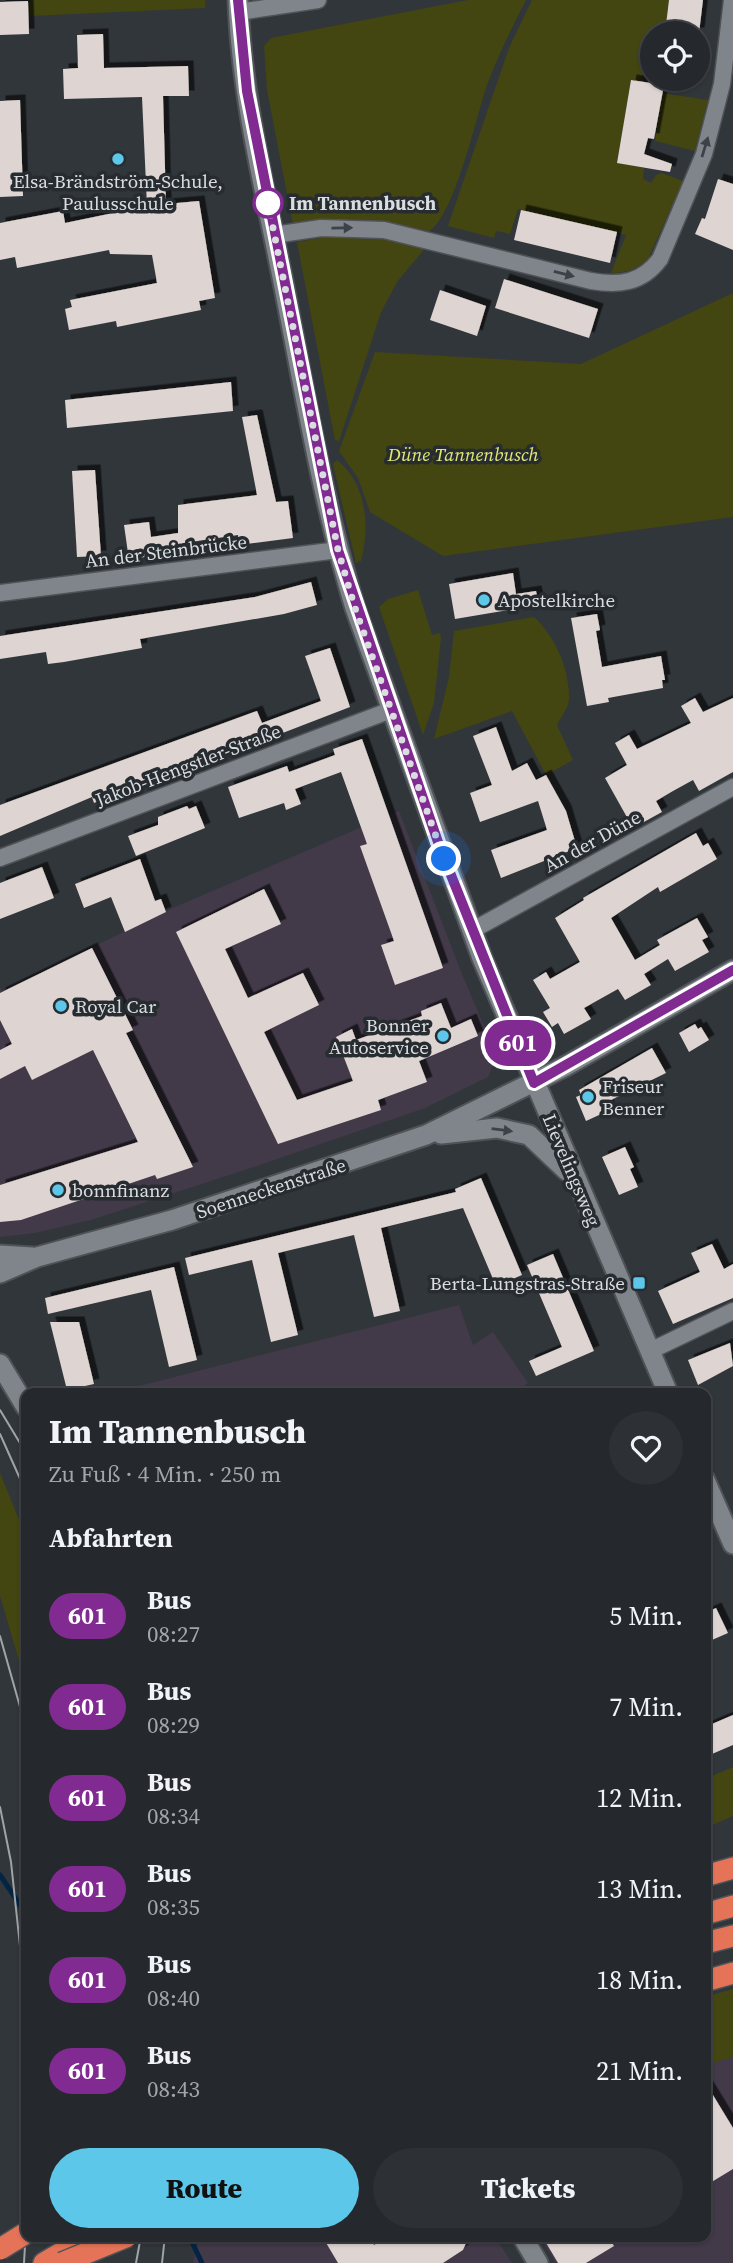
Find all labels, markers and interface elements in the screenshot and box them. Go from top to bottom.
map controls [640,21,710,91]
button: locate [640,21,710,91]
one-way arrow [701,137,711,158]
marker: Elsa-Brändström-Schule, Paulusschule [110,151,126,167]
place label: Elsa-Brändström-Schule, Paulusschule [13,168,223,216]
marker: Im Tannenbusch [253,188,283,218]
place label: Im Tannenbusch [289,190,437,216]
one-way arrow [331,222,353,233]
one-way arrow [553,269,575,280]
park label: Düne Tannenbusch [386,441,539,467]
street label: An der Steinbrücke [84,528,248,574]
place label: Apostelkirche [498,587,615,613]
marker: Apostelkirche [476,592,492,608]
street label: Jakob-Hengstler-Straße [91,718,284,813]
street label: An der Düne [539,804,645,878]
your location [426,841,461,876]
place label: Royal Car [75,993,156,1019]
marker: Royal Car [53,998,69,1014]
place label: Bonner Autoservice [329,1012,429,1060]
line badge: 601 [478,1020,558,1066]
text: 601 [498,1026,538,1059]
marker: Bonner Autoservice [435,1028,451,1044]
place label: Friseur Benner [602,1073,664,1121]
marker: Friseur Benner [580,1089,596,1105]
street label: Lievelingsweg [537,1110,607,1230]
one-way arrow [491,1124,513,1135]
street label: Soenneckenstraße [193,1152,349,1224]
place label: bonnfinanz [72,1177,170,1203]
marker: bonnfinanz [50,1182,66,1198]
place label: Berta-Lungstras-Straße [430,1270,625,1296]
marker: Berta-Lungstras-Straße [631,1275,647,1291]
text: Im Tannenbusch [49,1409,306,1454]
button: heart [609,1411,683,1485]
text: Zu Fuß · 4 Min. · 250 m [49,1458,281,1490]
text: Abfahrten [49,1520,173,1556]
text: Bus [147,1582,191,1618]
text: 5 Min. [609,1598,683,1634]
text: 601 [68,1599,107,1632]
text: 08:27 [147,1618,200,1650]
text: Bus [147,1673,191,1709]
text: 7 Min. [609,1689,683,1725]
text: 601 [68,1690,107,1723]
text: 08:29 [147,1709,200,1741]
text: Bus [147,1764,191,1800]
text: 12 Min. [596,1780,683,1816]
text: 601 [68,1781,107,1814]
text: 08:34 [147,1800,200,1832]
text: Bus [147,1855,191,1891]
text: 13 Min. [596,1871,683,1907]
text: 601 [68,1872,107,1905]
text: 08:35 [147,1891,200,1923]
text: Bus [147,1946,191,1982]
text: 18 Min. [596,1962,683,1998]
text: 601 [68,1963,107,1996]
text: 08:40 [147,1982,200,2014]
text: Bus [147,2037,191,2073]
text: 21 Min. [596,2053,683,2089]
text: 601 [68,2054,107,2087]
text: 08:43 [147,2073,200,2105]
button: Route [49,2148,359,2228]
button: Tickets [373,2148,683,2228]

